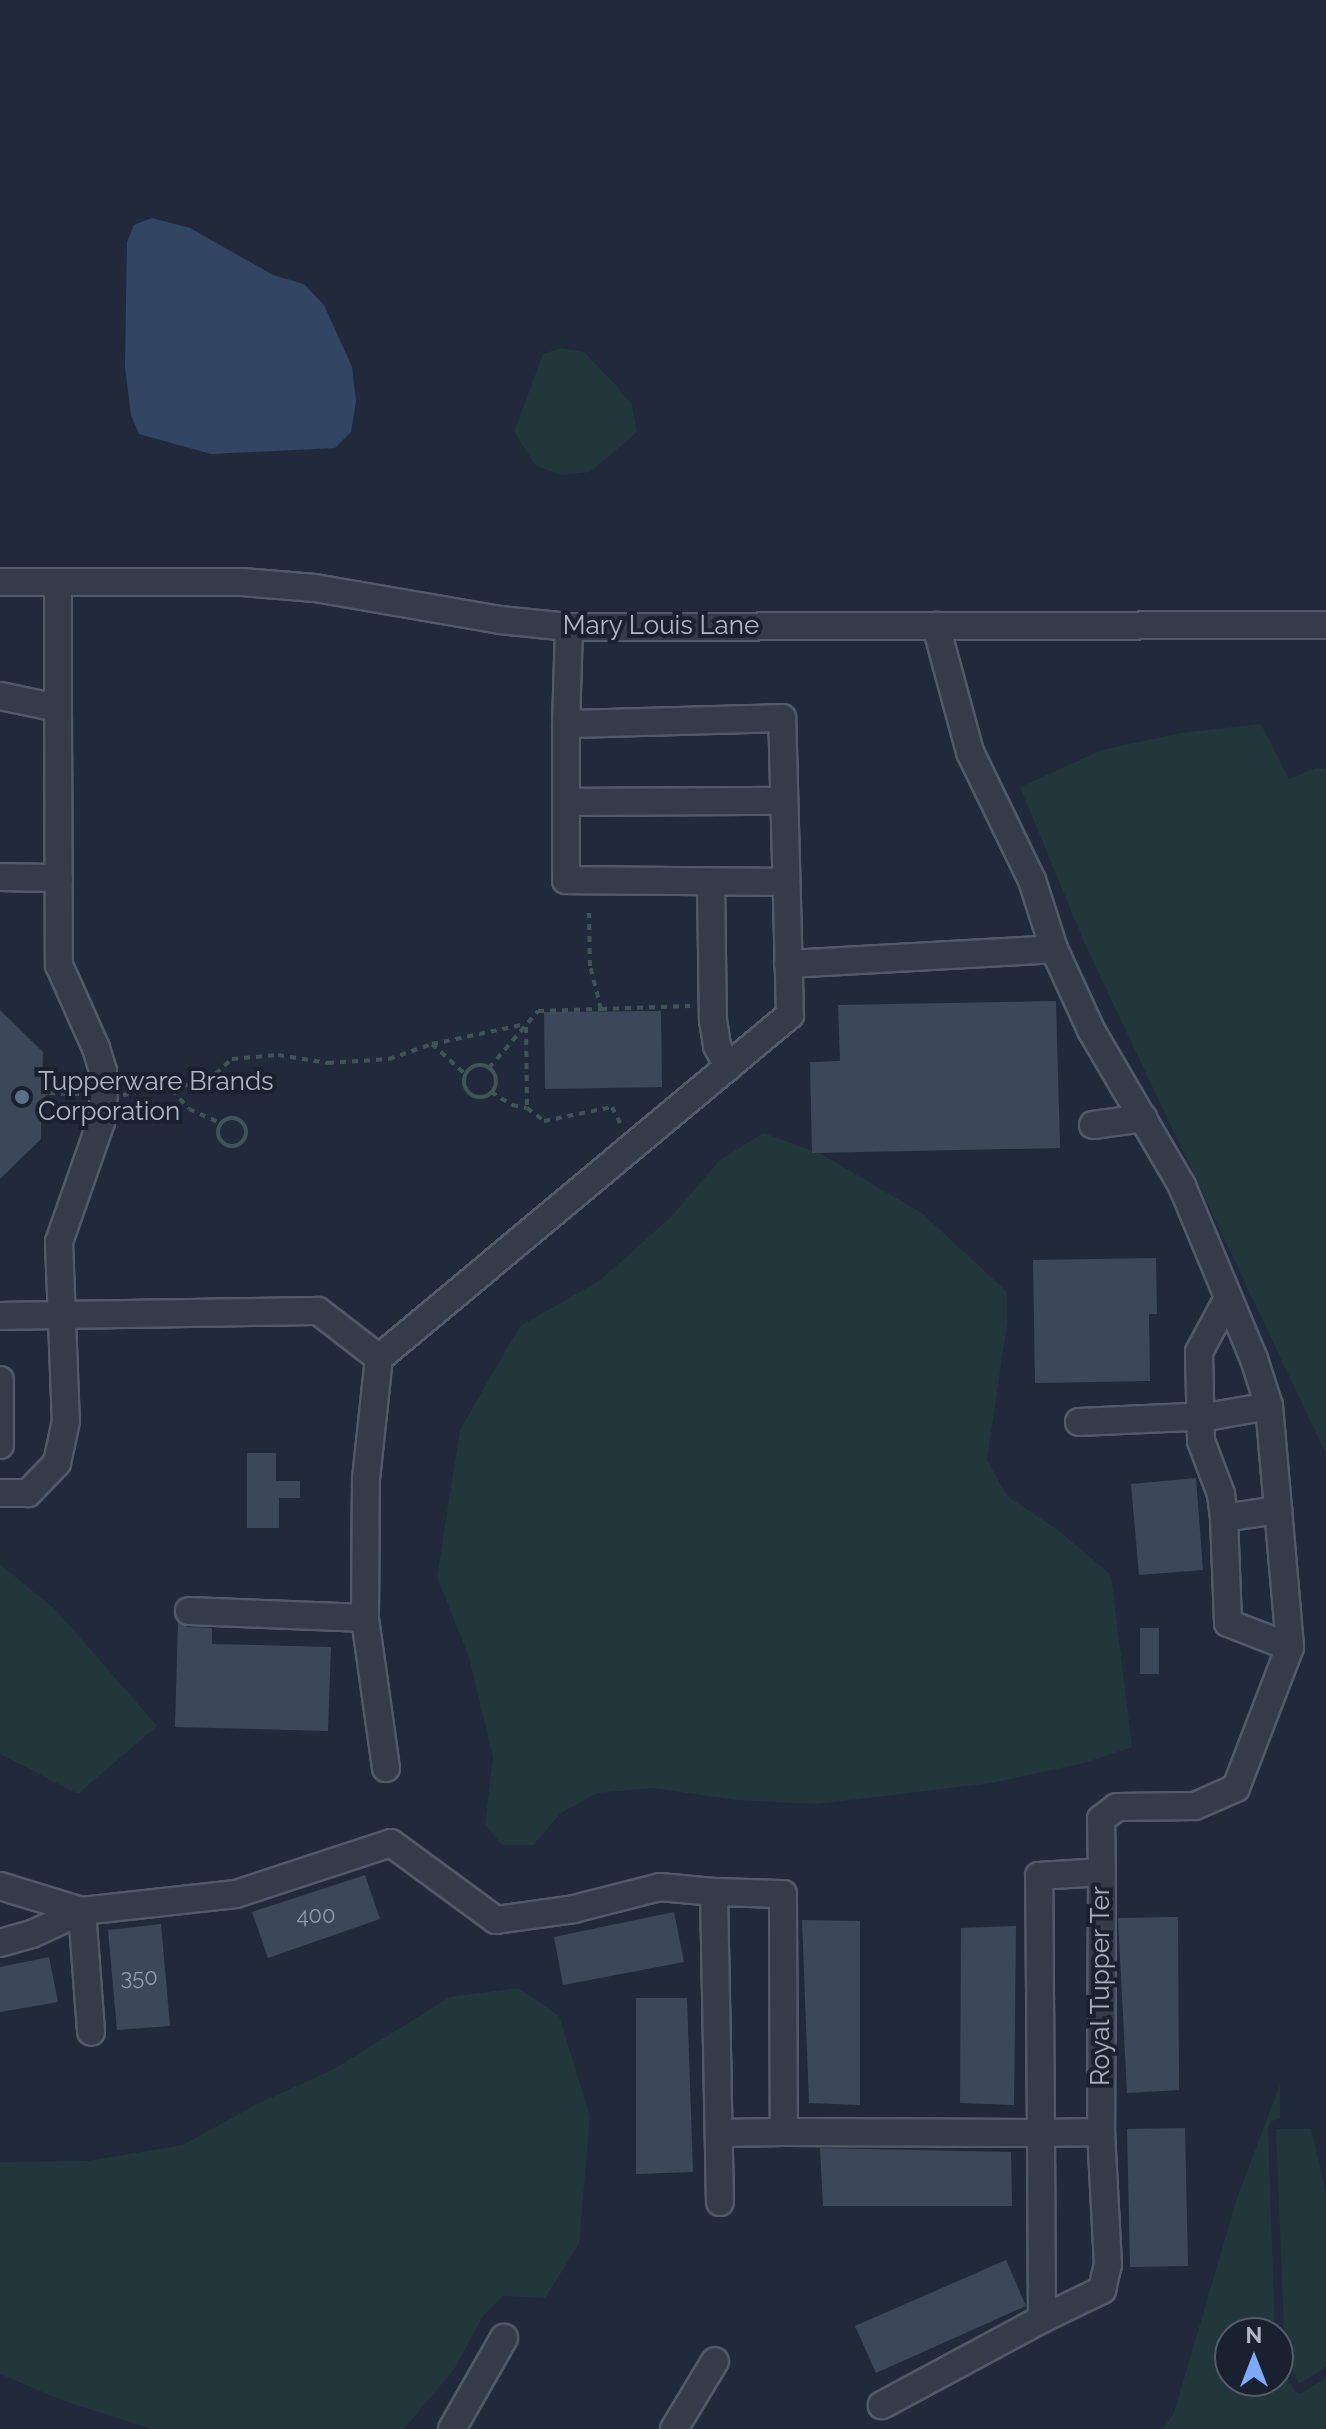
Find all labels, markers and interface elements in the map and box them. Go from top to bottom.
street label: Mary Louis Lane [562,610,760,642]
place label: Tupperware Brands Corporation [38,1066,274,1128]
marker: Tupperware Brands Corporation [13,1088,31,1106]
street label: Royal Tupper Ter [1085,1885,1117,2087]
house number: 400 [297,1903,335,1929]
house number: 350 [120,1965,158,1991]
north arrow [1214,2317,1294,2397]
text: N [1246,2322,1262,2348]

